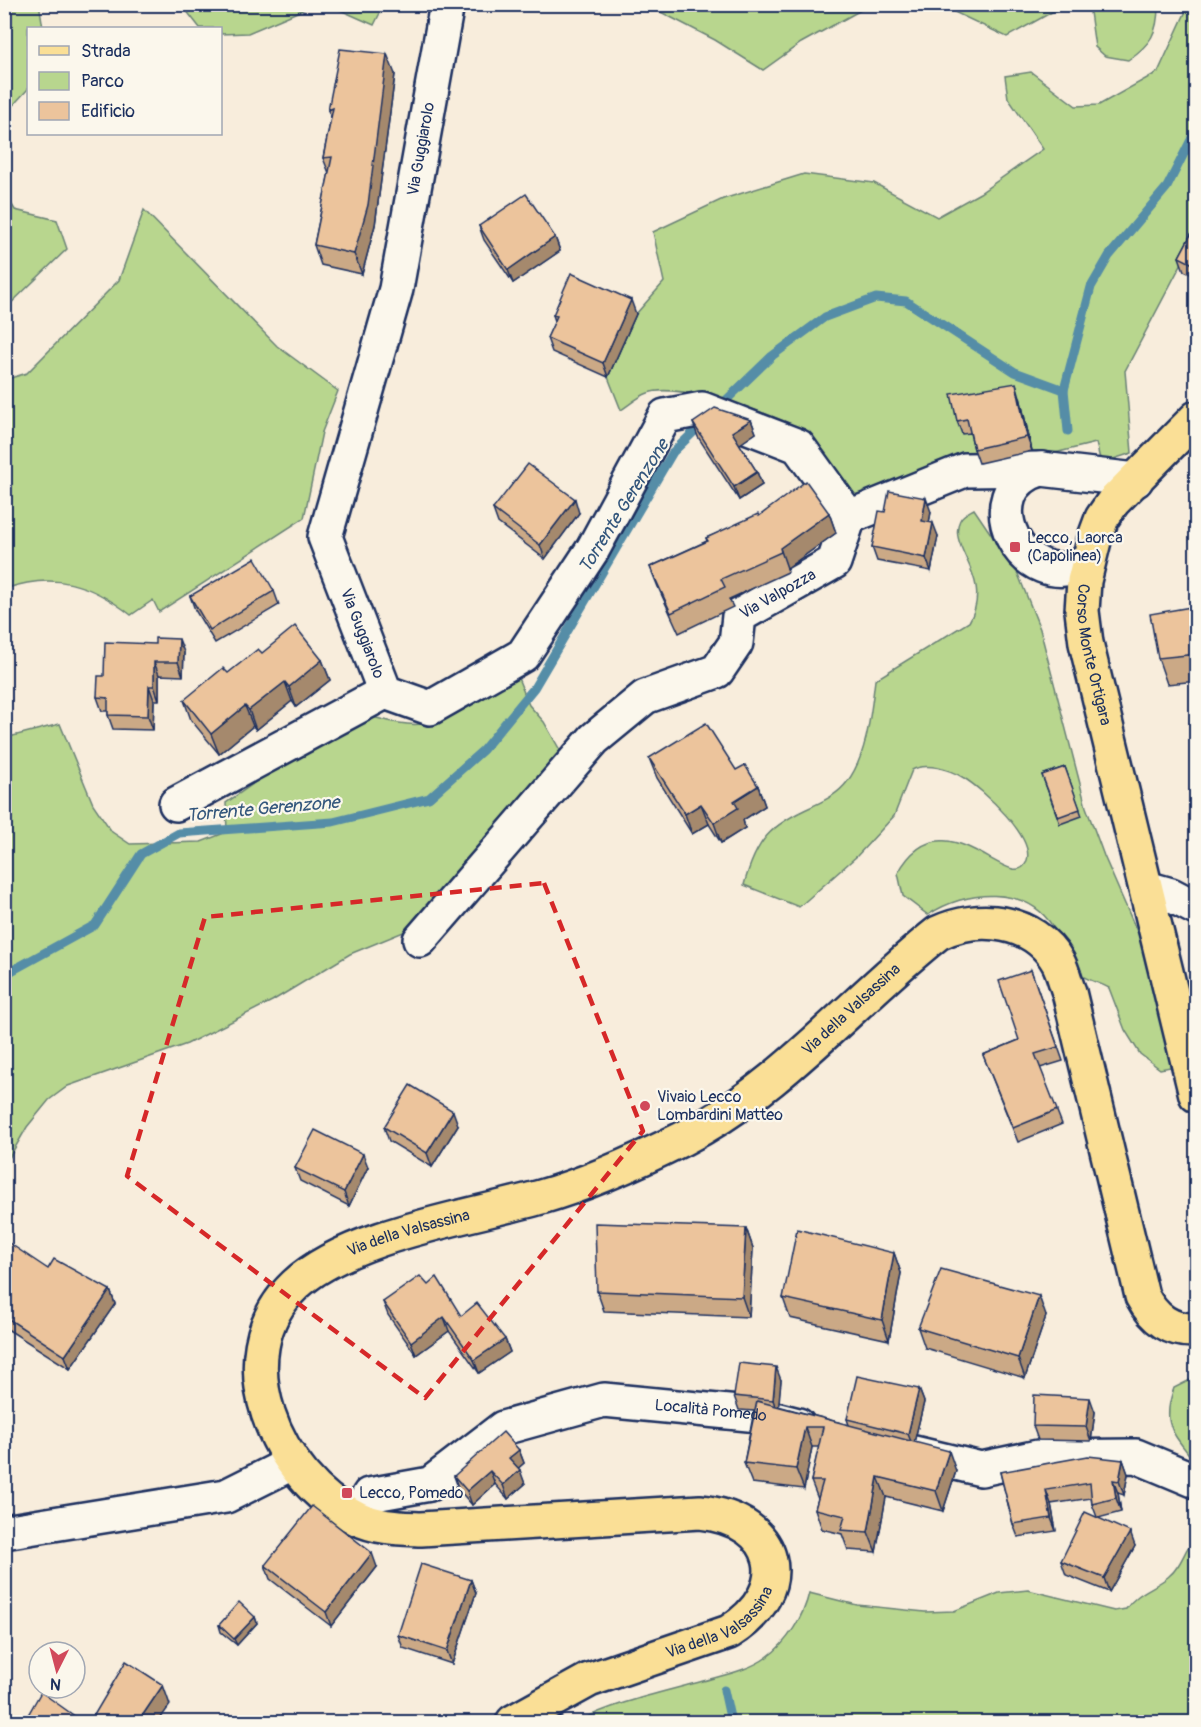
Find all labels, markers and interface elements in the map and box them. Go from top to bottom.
legend [27,27,222,135]
text: Strada [81,40,131,63]
text: Parco [81,70,124,93]
text: Edificio [81,100,135,123]
street label: Via Guggiarolo [403,100,439,197]
water label: Torrente Gerenzone [574,433,676,577]
place label: Lecco, Laorca (Capolinea) [1027,528,1123,566]
marker: Lecco, Laorca (Capolinea) [1008,540,1022,554]
street label: Via Valpozza [736,564,819,624]
street label: Corso Monte Ortigara [1072,583,1116,728]
street label: Via Guggiarolo [336,586,389,682]
water label: Torrente Gerenzone [186,791,343,827]
street label: Via della Valsassina [798,959,905,1060]
place label: Vivaio Lecco Lombardini Matteo [657,1087,783,1125]
marker: Vivaio Lecco Lombardini Matteo [638,1099,652,1113]
street label: Via della Valsassina [344,1205,472,1261]
street label: Località Pomedo [654,1395,769,1427]
place label: Lecco, Pomedo [359,1483,464,1503]
marker: Lecco, Pomedo [340,1486,354,1500]
street label: Via della Valsassina [663,1583,777,1663]
north arrow [27,1640,87,1700]
text: N [49,1673,62,1694]

